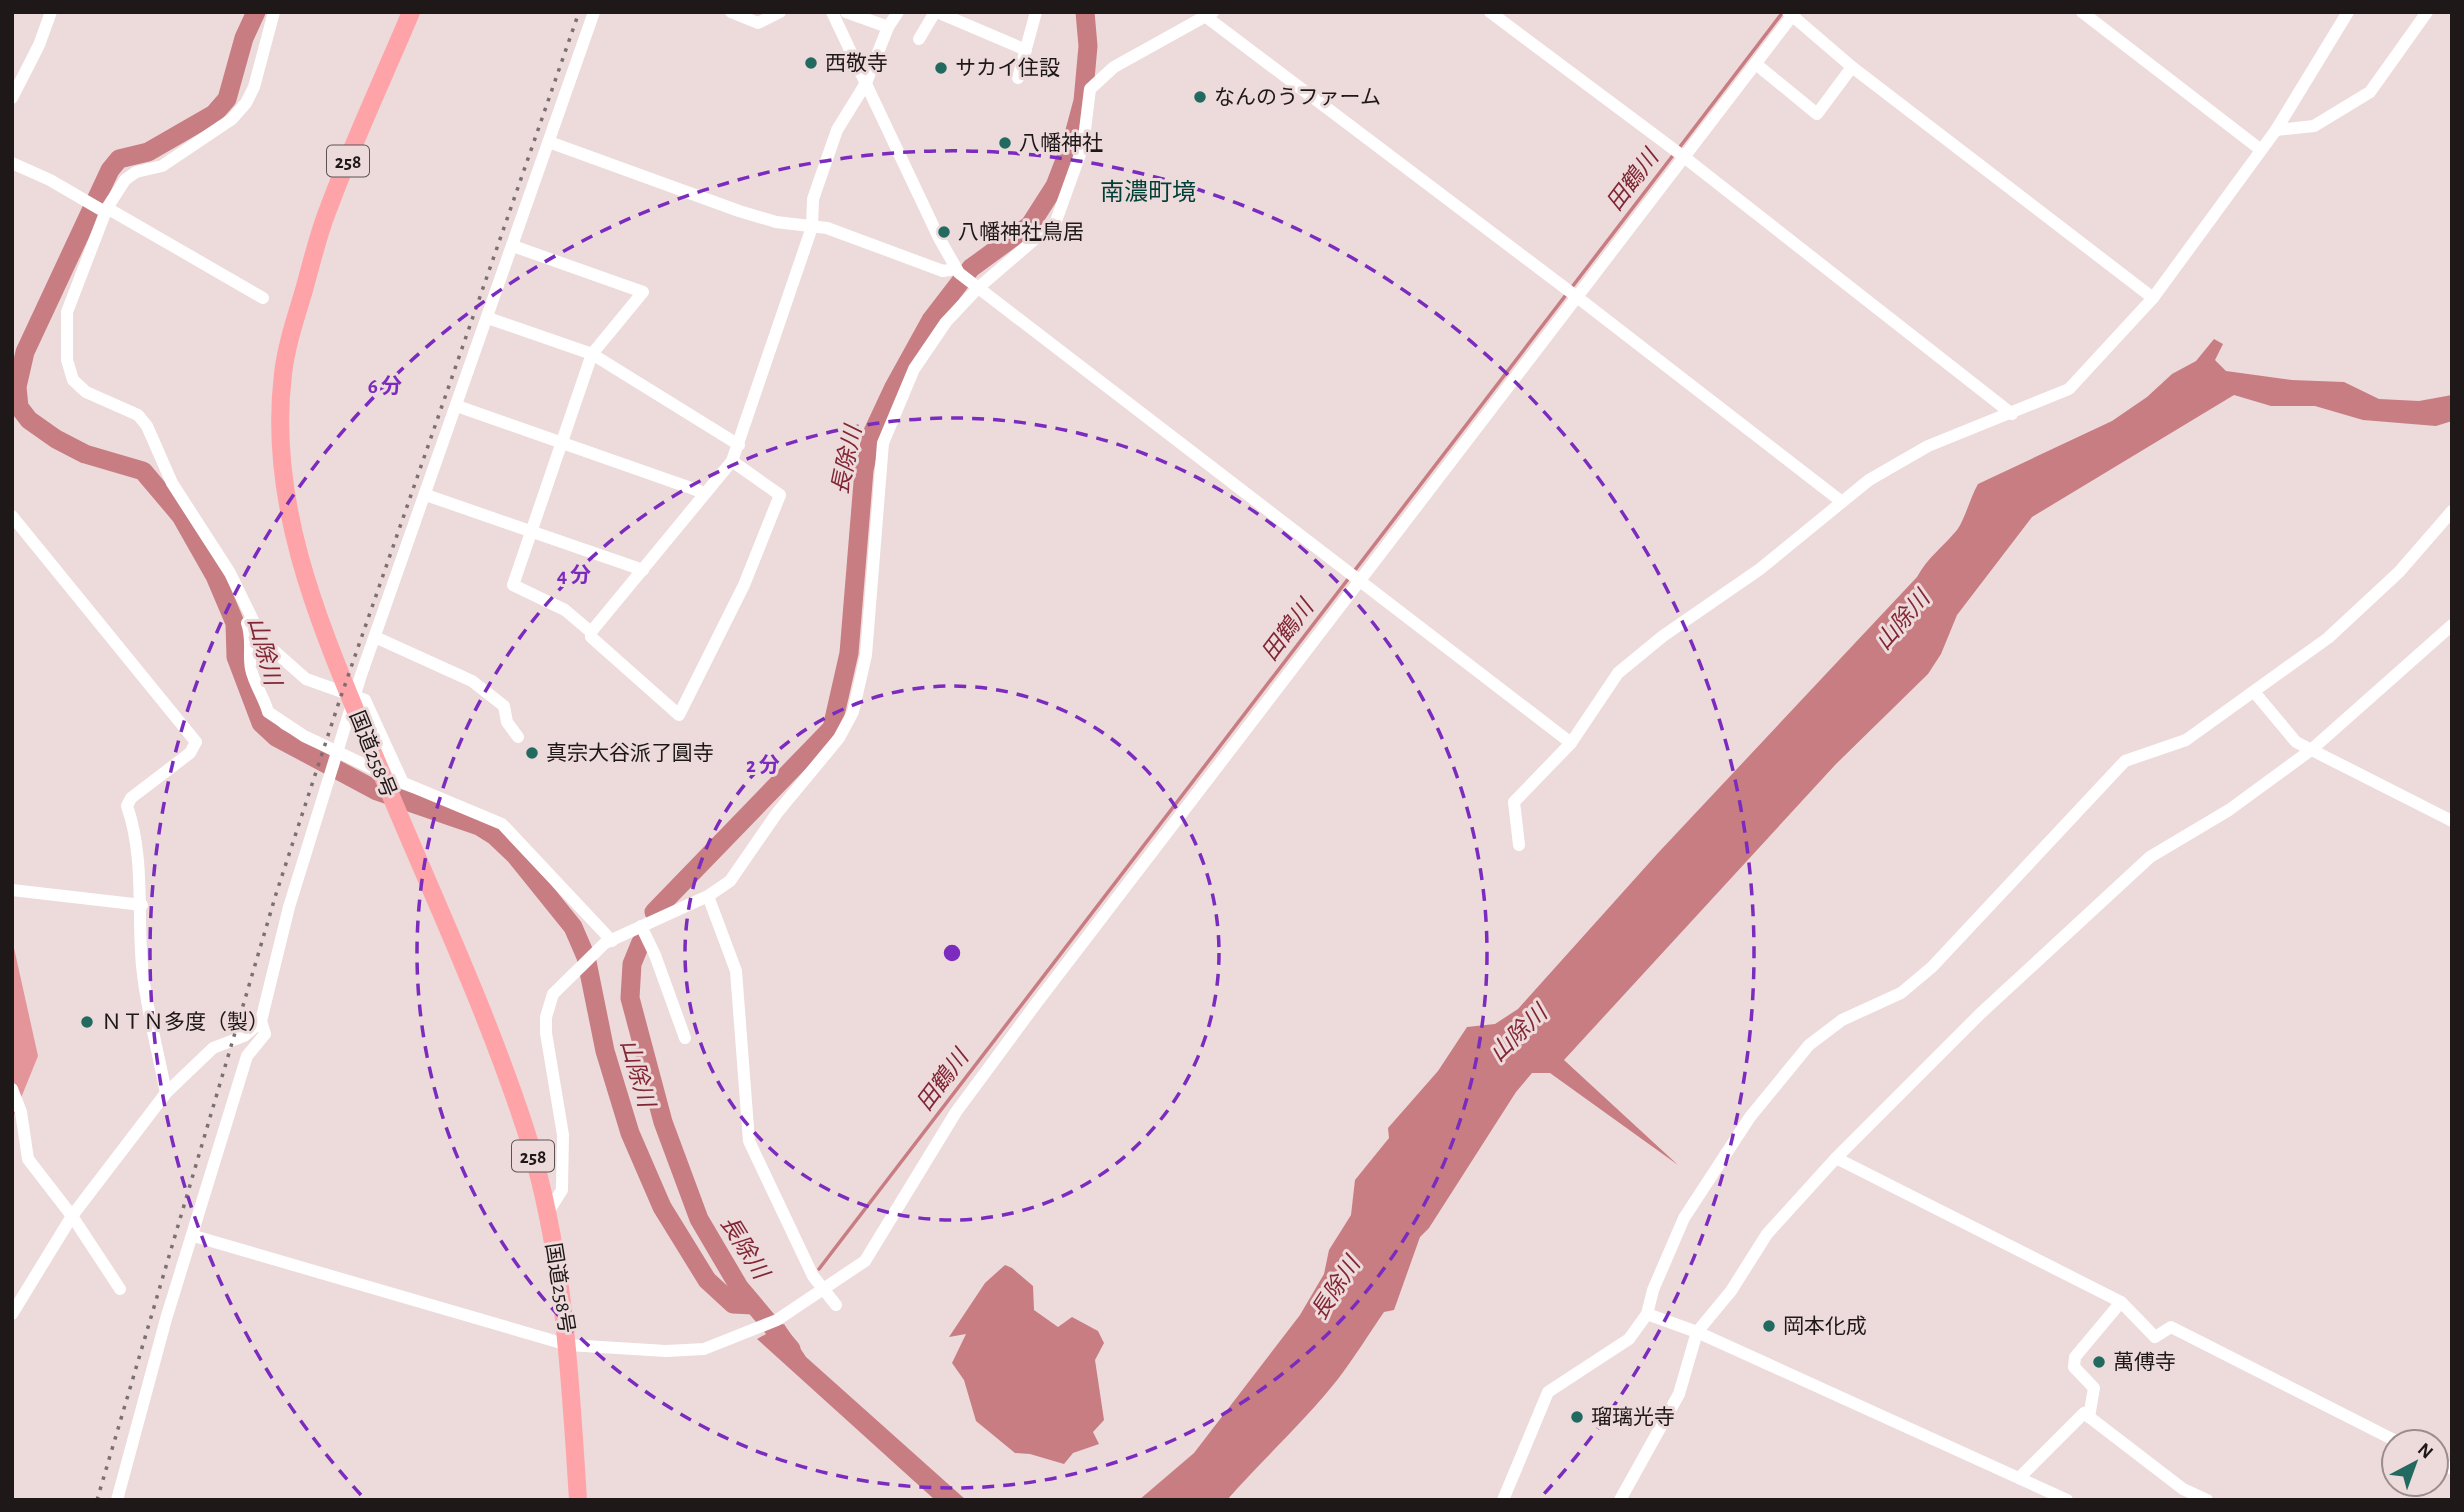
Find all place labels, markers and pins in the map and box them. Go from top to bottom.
place label: 西敬寺 [825,52,888,74]
marker: 西敬寺 [803,55,819,71]
place label: サカイ住設 [955,57,1060,79]
marker: サカイ住設 [933,60,949,76]
place label: なんのうファーム [1214,87,1381,108]
marker: なんのうファーム [1192,89,1208,105]
place label: 八幡神社 [1019,132,1103,154]
marker: 八幡神社 [997,135,1013,151]
place label: 八幡神社鳥居 [958,221,1084,243]
marker: 八幡神社鳥居 [936,224,952,240]
place label: 真宗大谷派了圓寺 [546,742,714,764]
marker: 真宗大谷派了圓寺 [524,745,540,761]
centre of rings [940,941,964,965]
place label: ＮＴＮ多度（製） [101,1011,269,1033]
marker: ＮＴＮ多度（製） [79,1014,95,1030]
place label: 岡本化成 [1783,1315,1867,1337]
marker: 岡本化成 [1761,1318,1777,1334]
place label: 萬傅寺 [2113,1351,2176,1373]
marker: 萬傅寺 [2091,1354,2107,1370]
place label: 瑠璃光寺 [1591,1406,1675,1428]
marker: 瑠璃光寺 [1569,1409,1585,1425]

